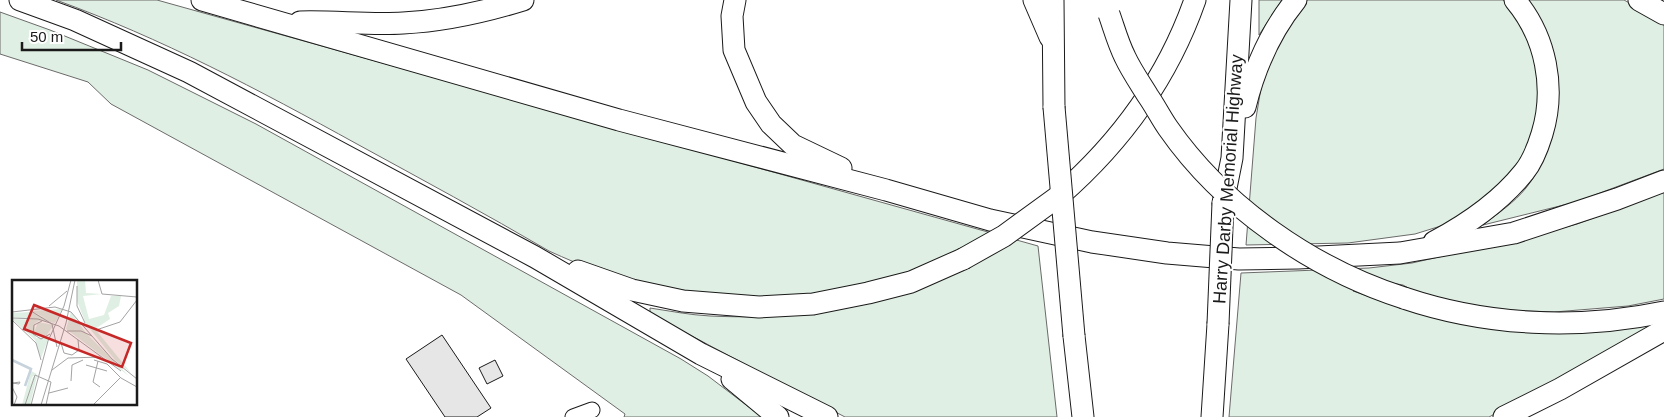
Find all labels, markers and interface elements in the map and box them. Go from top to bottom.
scale bar [22,20,121,52]
text: 50 m [30,28,63,45]
street label: Harry Darby Memorial Highway [1209,54,1247,304]
inset map [12,280,138,404]

